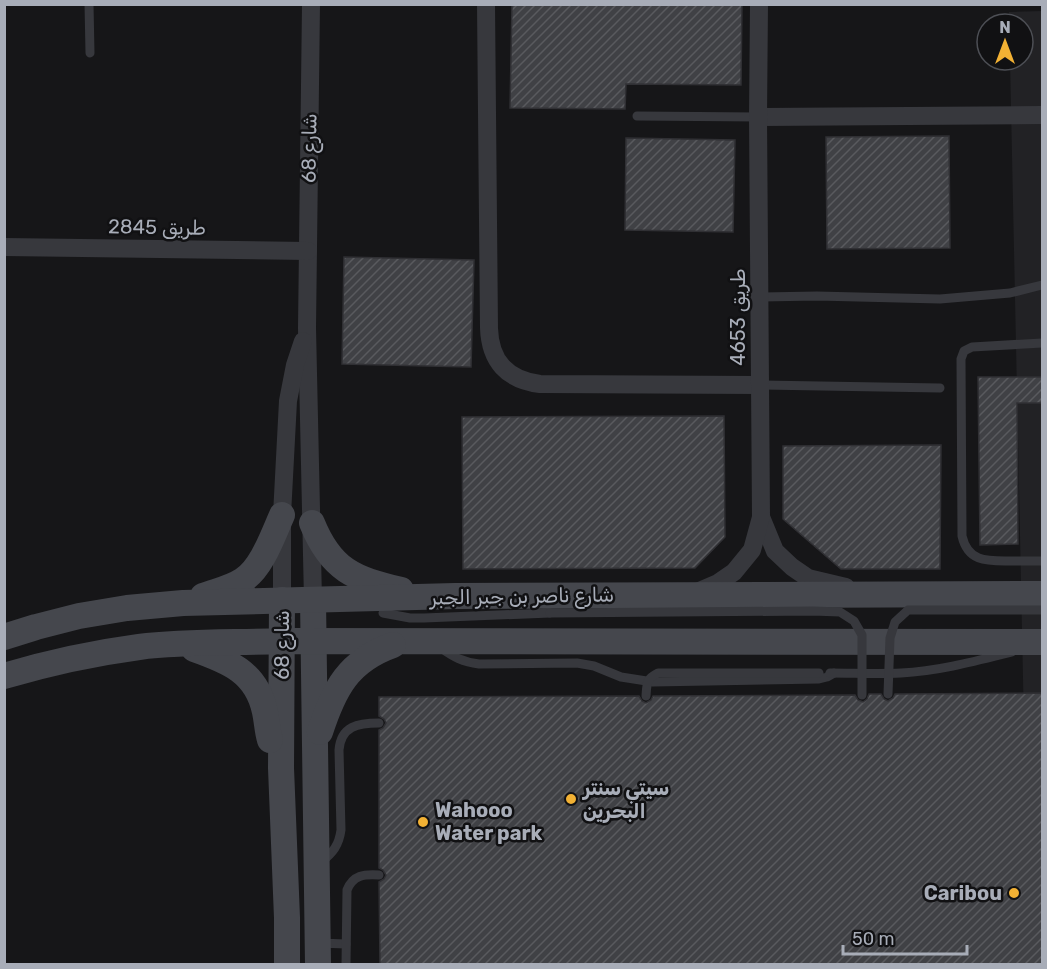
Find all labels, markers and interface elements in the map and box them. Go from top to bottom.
north arrow [975,12,1035,72]
text: N [999,18,1011,37]
street label: شارع 68 [296,113,324,183]
street label: طريق 2845 [108,214,206,240]
street label: طريق 4653 [726,268,750,366]
street label: شارع ناصر بن جبر الجبر [429,582,614,612]
street label: شارع 68 [270,610,296,680]
place label: سيتي سنتر البحرين [582,776,669,823]
marker: سيتي سنتر البحرين [564,792,578,806]
place label: Wahooo Water park [435,798,543,845]
marker: Wahooo Water park [416,815,430,829]
place label: Caribou [924,881,1002,905]
marker: Caribou [1007,886,1021,900]
scale bar [843,918,968,956]
text: 50 m [852,928,895,950]

